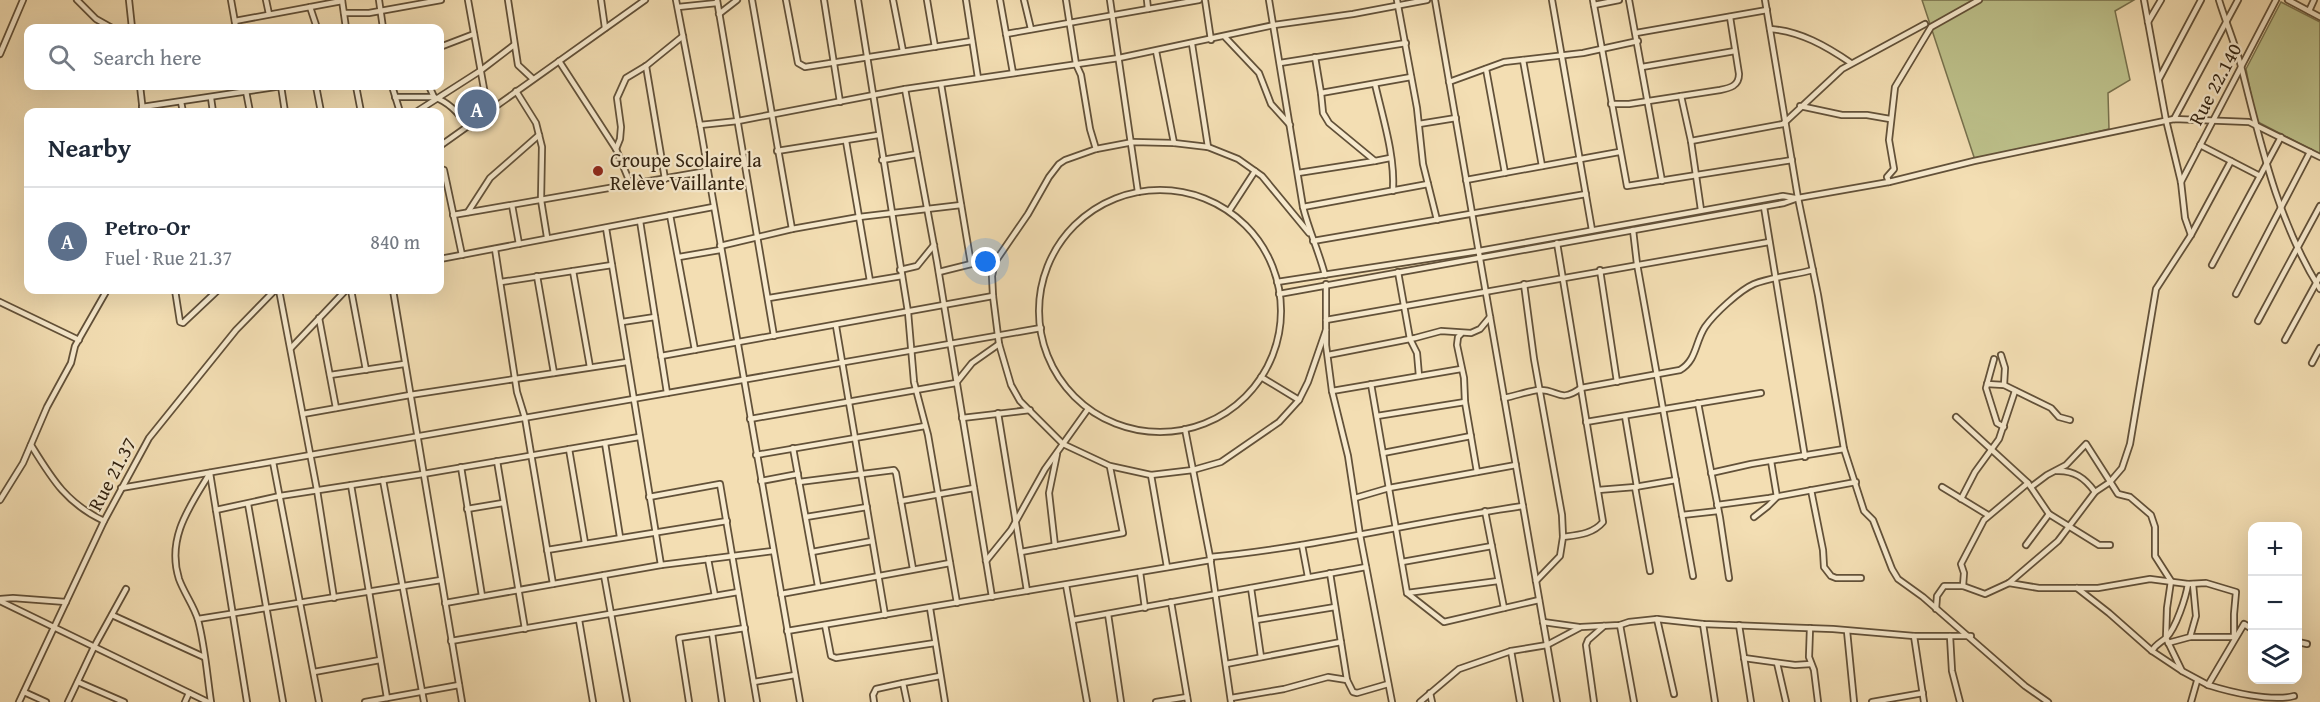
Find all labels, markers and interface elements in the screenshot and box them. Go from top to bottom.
search box [24,24,444,90]
street label: Rue 22.140 [2181,38,2248,130]
icon: search [45,41,78,74]
text: Search here [93,41,202,73]
pin: A [458,86,496,132]
text: Nearby [48,128,131,167]
place label: Groupe Scolaire la Relève Vaillante [610,145,762,197]
marker: Groupe Scolaire la Relève Vaillante [591,164,605,178]
text: Petro-Or [105,211,190,243]
text: A [61,227,74,256]
text: 840 m [370,227,420,256]
text: Fuel · Rue 21.37 [105,243,232,272]
your location [971,247,1000,276]
street label: Rue 21.37 [80,432,143,516]
map controls [2248,522,2302,684]
button: + [2248,522,2302,576]
button: − [2248,576,2302,630]
button: layers [2248,630,2302,684]

